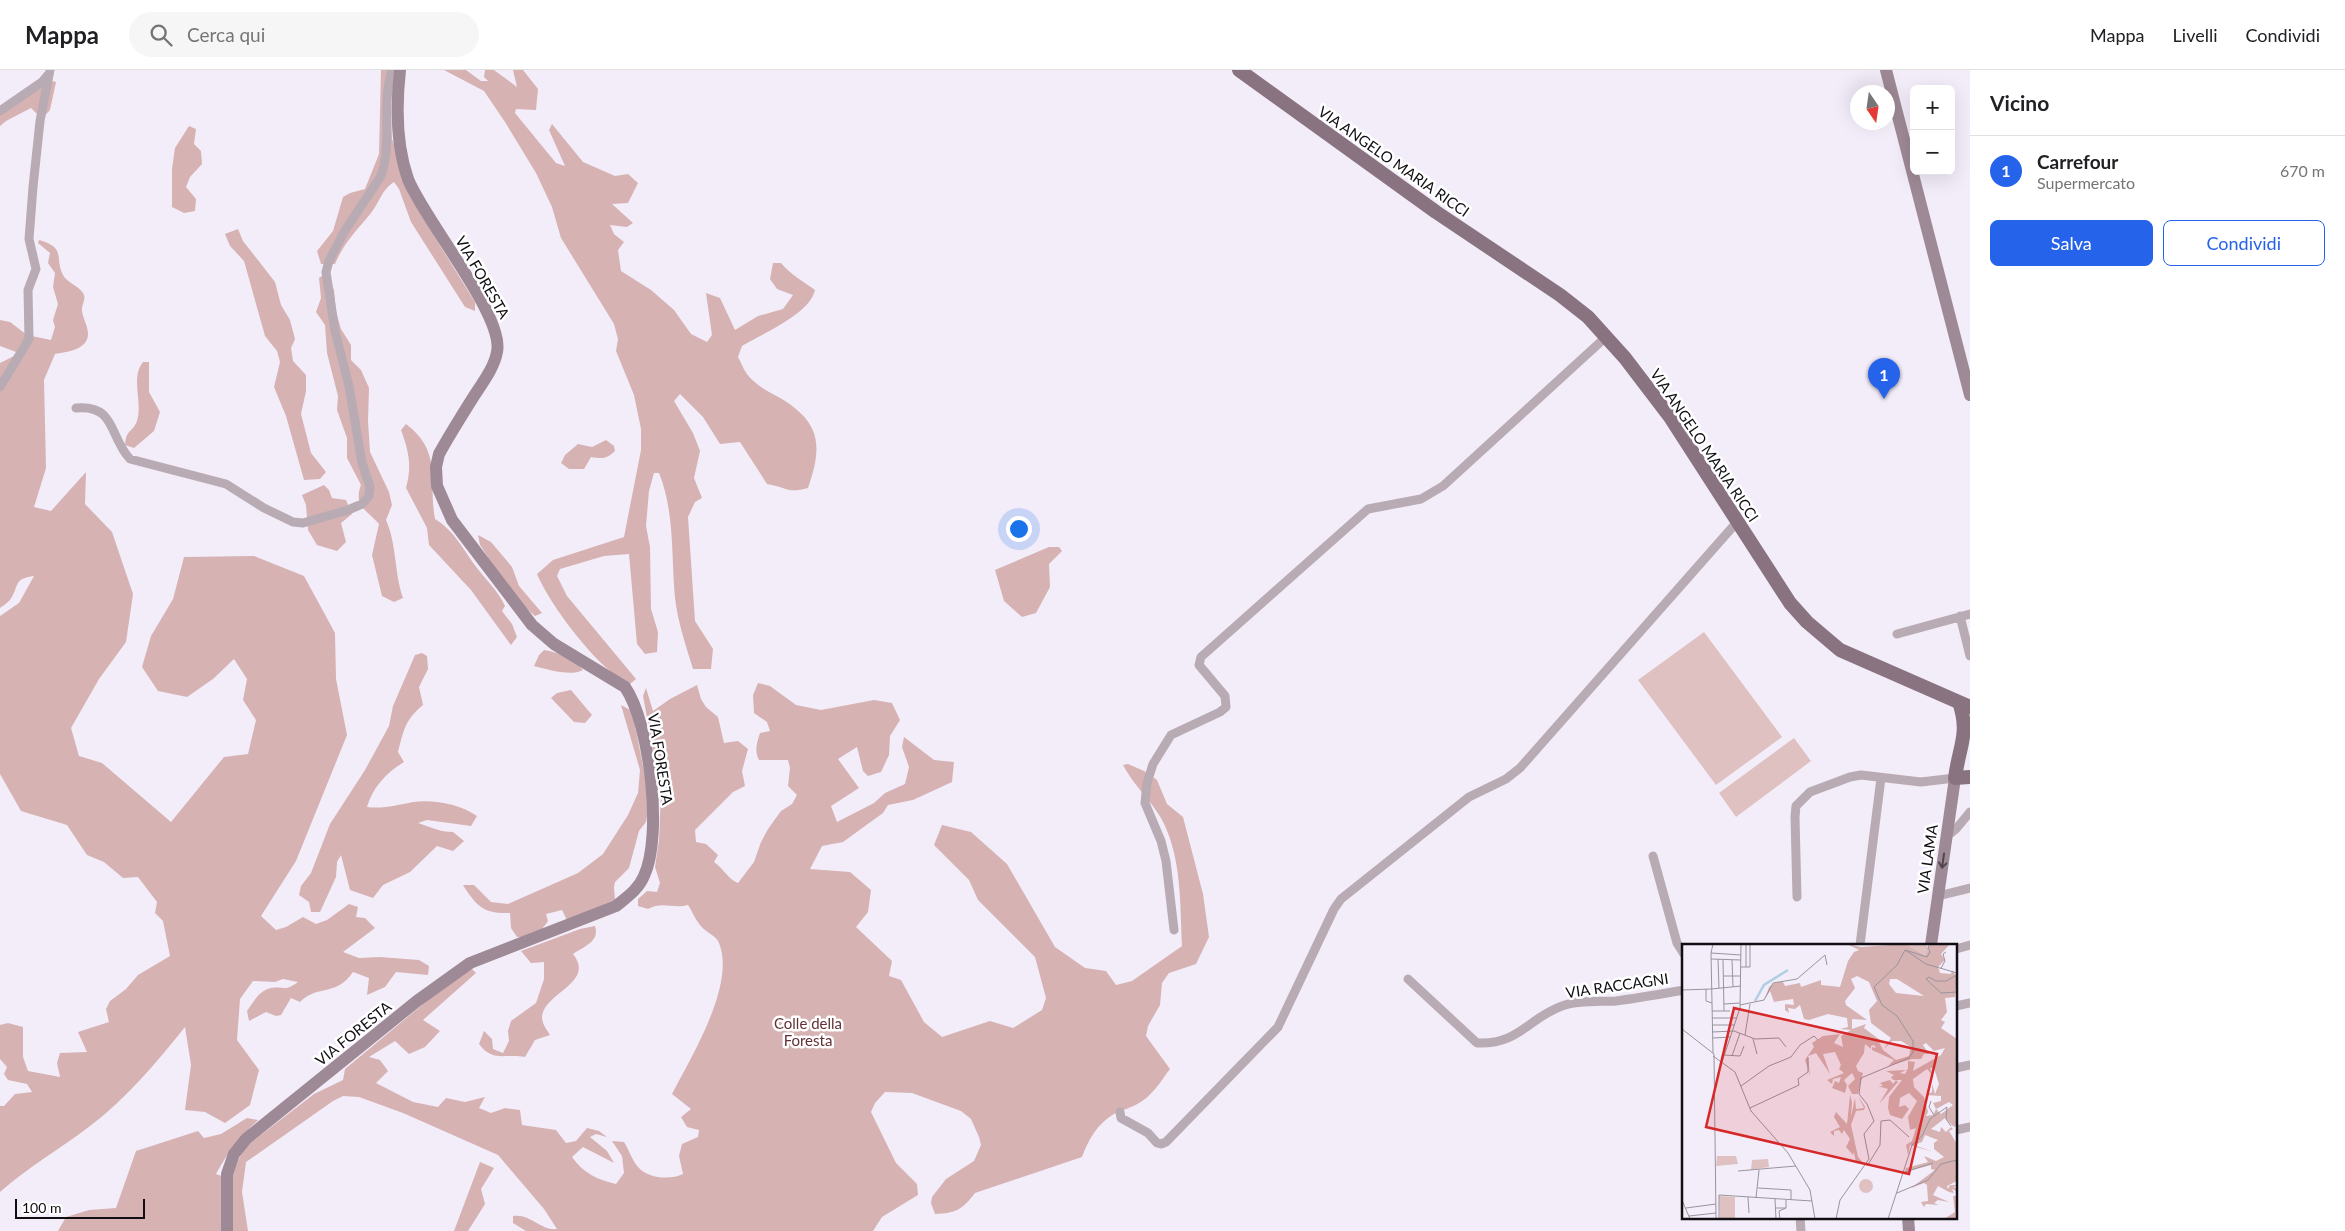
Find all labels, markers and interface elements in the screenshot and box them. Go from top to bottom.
search box [129,12,479,57]
text: Mappa [25,20,99,49]
icon: search [147,21,175,49]
text: Cerca qui [187,23,265,46]
text: Mappa [2090,24,2145,46]
text: Livelli [2173,24,2217,46]
text: Condividi [2245,24,2320,46]
north arrow [1850,85,1895,130]
map controls [1910,85,1955,175]
button: + [1910,85,1955,130]
text: Vicino [1990,90,2049,115]
street label: VIA ANGELO MARIA RICCI [1315,102,1473,220]
button: − [1910,130,1955,175]
text: Carrefour [2037,150,2118,173]
text: 1 [2001,161,2011,180]
text: 670 m [2280,161,2325,180]
text: Supermercato [2037,173,2135,192]
button: Salva [1990,220,2153,266]
button: Condividi [2163,220,2325,266]
street label: VIA FORESTA [452,232,514,322]
pin: 1 [1868,358,1900,399]
street label: VIA ANGELO MARIA RICCI [1647,365,1763,525]
your location [1006,516,1032,542]
street label: VIA FORESTA [645,712,677,807]
street label: VIA LAMA [1913,822,1941,895]
one-way arrow [1938,852,1948,868]
inset map [1682,944,1958,1218]
street label: VIA RACCAGNI [1565,969,1669,1001]
street label: VIA FORESTA [311,996,395,1069]
park label: Colle della Foresta [774,1014,842,1049]
scale bar [15,1196,145,1219]
text: 100 m [22,1199,61,1216]

